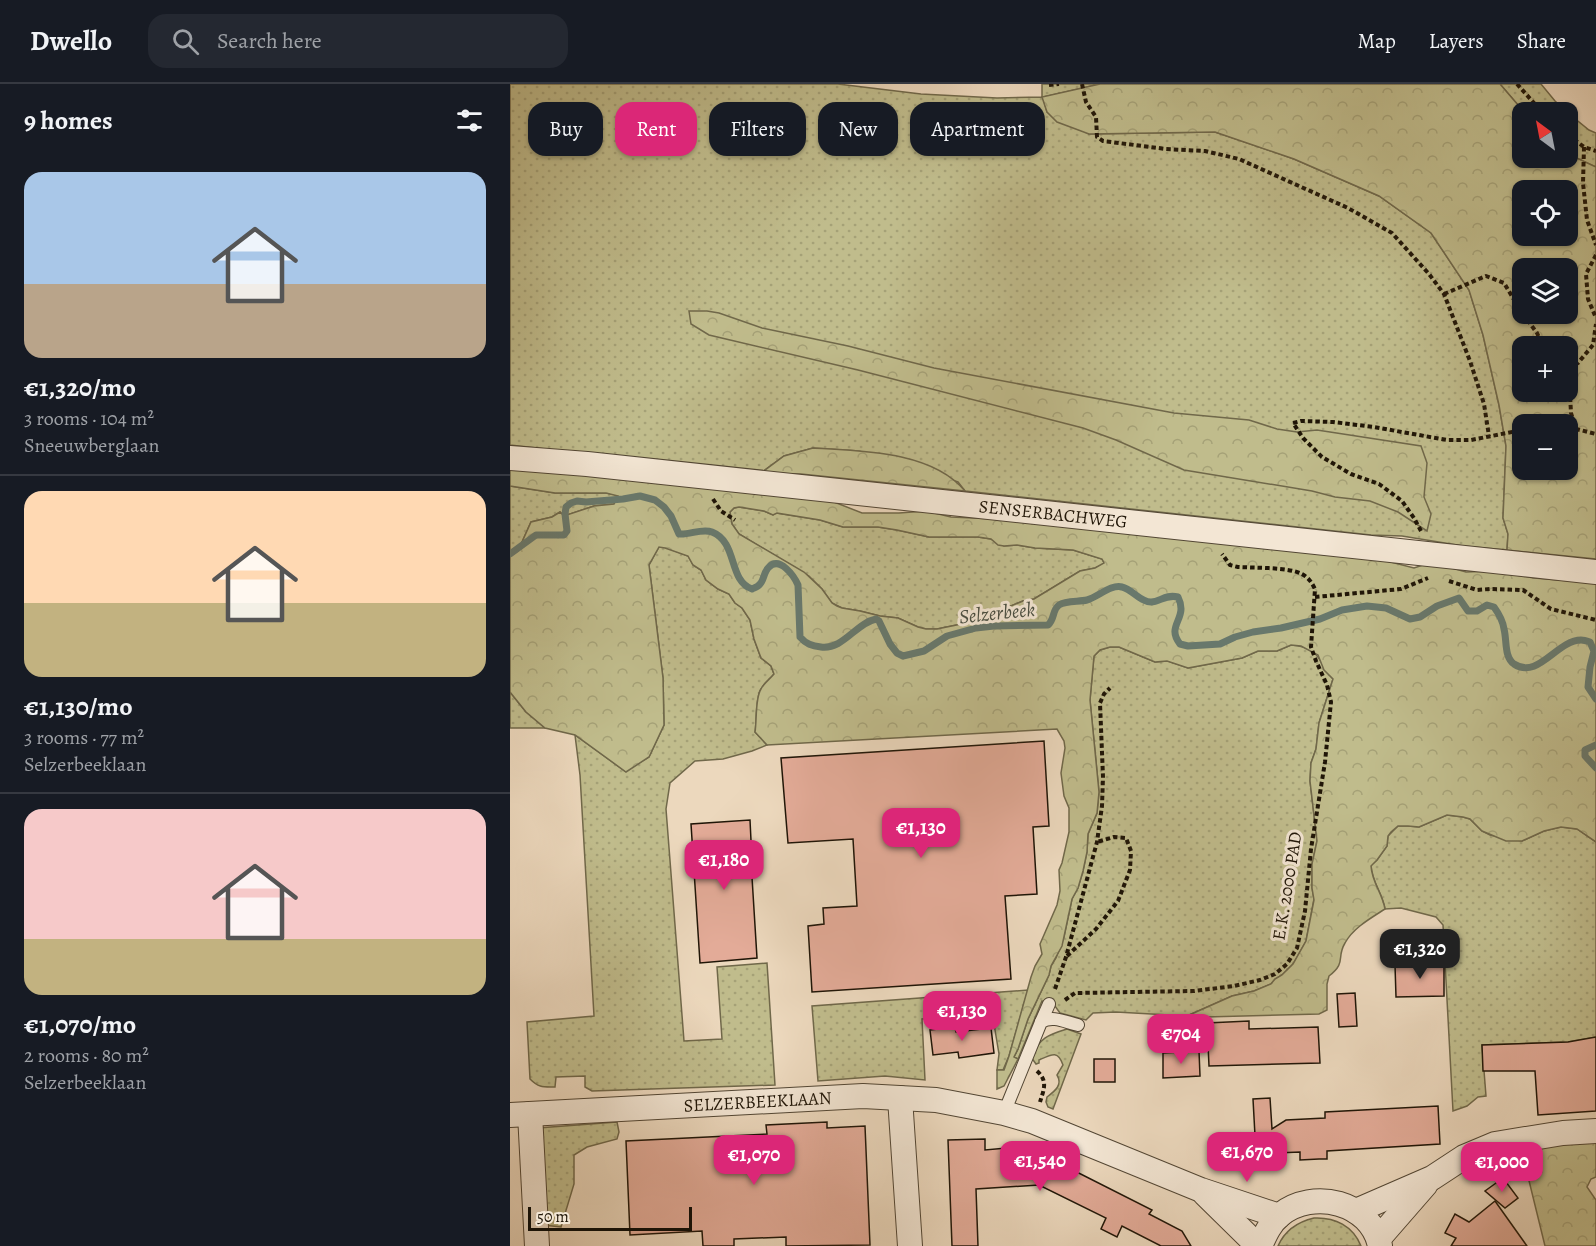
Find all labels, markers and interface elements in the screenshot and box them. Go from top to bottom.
search box [148,14,568,68]
text: Dwello [30,22,112,60]
icon: search [169,25,202,58]
text: Search here [217,26,322,56]
text: Map [1357,27,1396,55]
text: Layers [1429,27,1484,55]
text: Share [1517,27,1566,55]
chip: Buy [528,102,603,156]
chip: Rent [615,102,697,156]
chip: Filters [709,102,806,156]
chip: New [818,102,898,156]
chip: Apartment [910,102,1045,156]
north arrow [1512,102,1578,168]
map controls [1512,102,1578,480]
text: 9 homes [24,103,113,138]
icon: filters [453,104,486,137]
button: locate [1512,180,1578,246]
icon: home [201,211,309,319]
button: layers [1512,258,1578,324]
button: + [1512,336,1578,402]
text: €1,320/mo [24,370,136,405]
text: 3 rooms · 104 m² [24,405,154,432]
button: − [1512,414,1578,480]
text: Sneeuwberglaan [24,432,159,459]
street label: SENSERBACHWEG [978,494,1129,534]
icon: home [201,530,309,638]
water label: Selzerbeek [958,596,1036,630]
text: €1,130/mo [24,689,133,724]
text: 3 rooms · 77 m² [24,724,144,751]
text: Selzerbeeklaan [24,751,146,778]
pin: €1,130 [872,808,970,859]
text: €1,130 [896,814,946,841]
street label: E.K. 2000 PAD [1267,830,1307,942]
pin: €1,180 [675,840,773,891]
text: €1,180 [699,846,749,873]
icon: home [201,848,309,956]
pin: €1,320 [1371,929,1469,980]
text: €1,320 [1394,935,1446,962]
pin: €1,130 [913,991,1011,1042]
text: €1,130 [937,997,987,1024]
text: €1,070/mo [24,1007,136,1042]
pin: €704 [1145,1014,1217,1065]
text: €704 [1161,1020,1201,1047]
text: 2 rooms · 80 m² [24,1042,149,1069]
text: Selzerbeeklaan [24,1069,146,1096]
street label: SELZERBEEKLAAN [683,1086,832,1118]
pin: €1,670 [1198,1132,1296,1183]
pin: €1,070 [705,1135,803,1186]
text: €1,670 [1221,1138,1273,1165]
text: €1,070 [728,1141,780,1168]
pin: €1,540 [991,1141,1089,1192]
pin: €1,000 [1453,1142,1551,1193]
text: €1,540 [1014,1147,1066,1174]
text: €1,000 [1475,1148,1529,1175]
scale bar [528,1204,692,1232]
text: 50 m [537,1206,569,1228]

